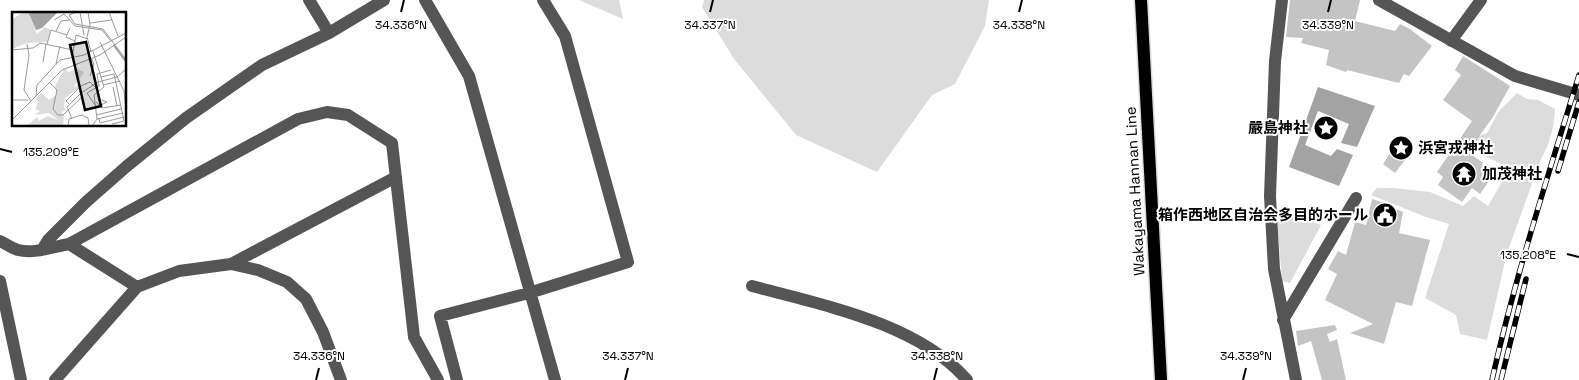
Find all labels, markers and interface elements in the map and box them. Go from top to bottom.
inset map [12,12,126,126]
text: 34.336°N [375,17,427,33]
text: 34.337°N [684,17,736,33]
text: 34.338°N [993,17,1045,33]
text: 34.339°N [1302,17,1354,33]
street label: Wakayama Hannan Line [1121,106,1148,276]
place icon: 嚴島神社 [1313,115,1339,141]
place label: 嚴島神社 [1248,118,1308,137]
place icon: 浜宮戎神社 [1388,135,1414,161]
place label: 浜宮戎神社 [1418,138,1493,157]
text: 135.209°E [23,144,79,160]
temple icon: 加茂神社 [1451,161,1477,187]
place label: 加茂神社 [1482,164,1542,183]
public building icon: 箱作西地区自治会多目的ホール [1372,202,1398,228]
place label: 箱作西地区自治会多目的ホール [1158,205,1368,224]
text: 135.208°E [1500,247,1556,263]
text: 34.336°N [293,348,345,364]
text: 34.337°N [602,348,654,364]
text: 34.338°N [911,348,963,364]
text: 34.339°N [1220,348,1272,364]

